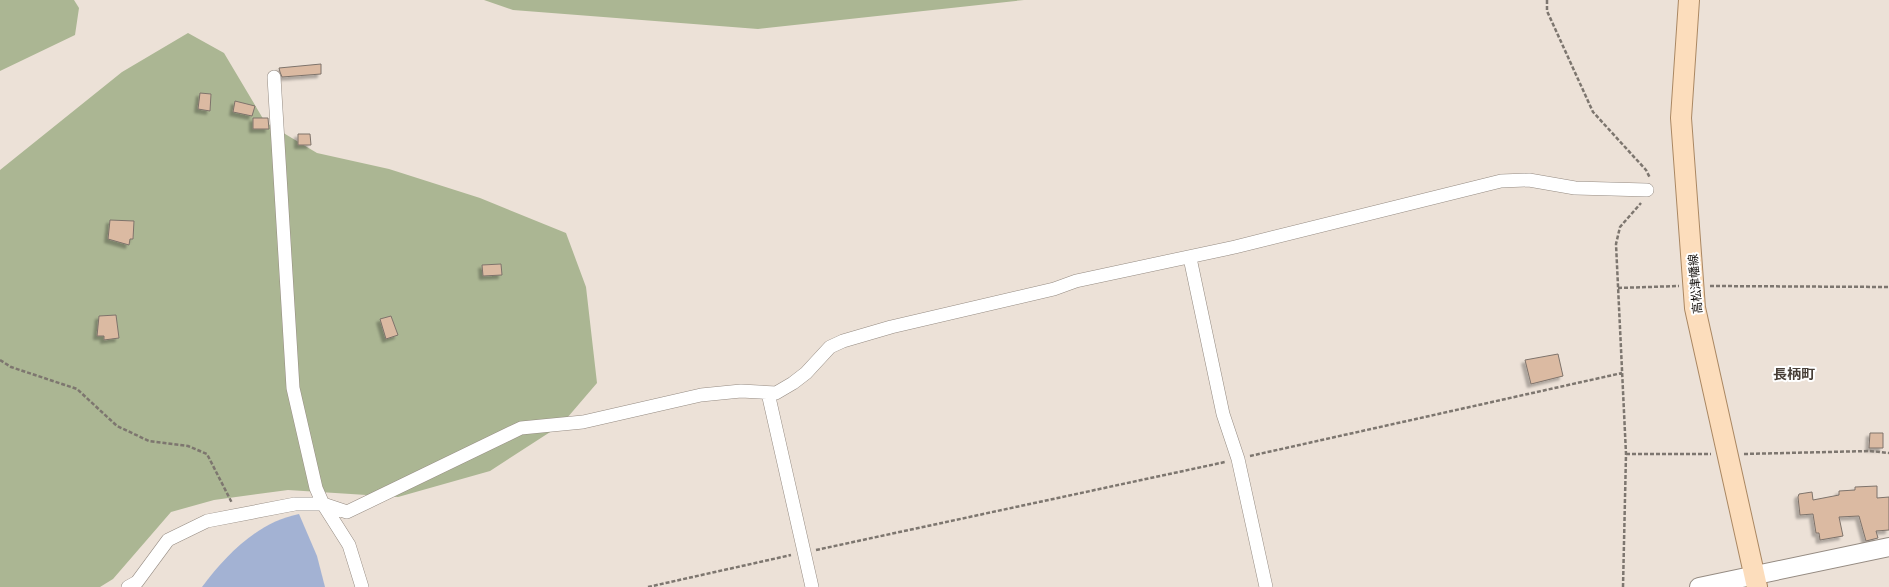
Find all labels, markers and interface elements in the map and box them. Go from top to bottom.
street label: 高松津幡線 [1683,253,1705,315]
district label: 長柄町 [1773,363,1815,383]

